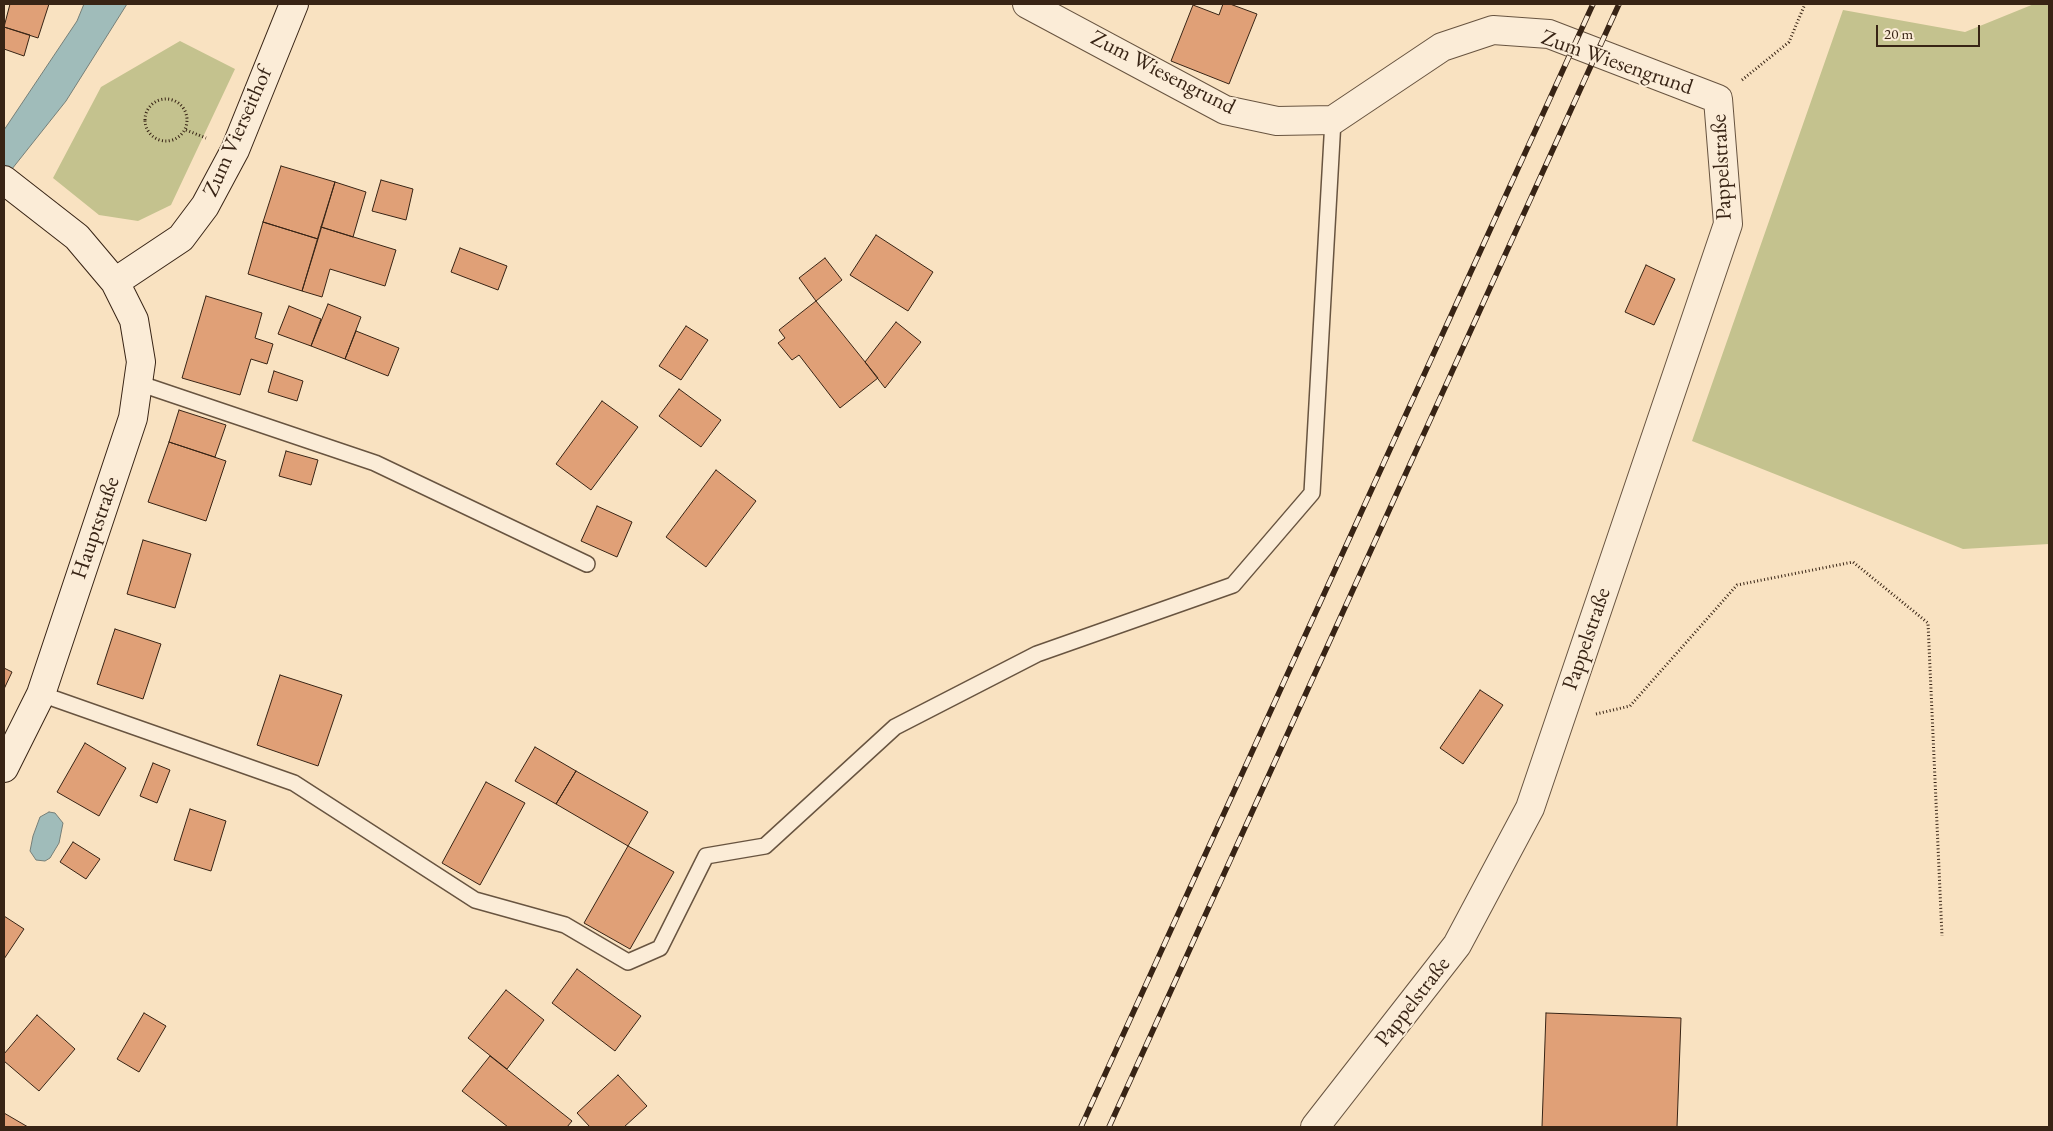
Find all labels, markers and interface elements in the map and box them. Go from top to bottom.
scale bar [1878,15,1982,47]
text: 20 m [1884,24,1913,43]
street label: Zum Wiesengrund [1086,25,1240,121]
street label: Zum Wiesengrund [1538,25,1696,101]
street label: Zum Vierseithof [198,63,278,201]
street label: Pappelstraße [1706,113,1738,221]
street label: Hauptstraße [66,473,126,583]
street label: Pappelstraße [1557,584,1617,694]
street label: Pappelstraße [1370,952,1456,1052]

